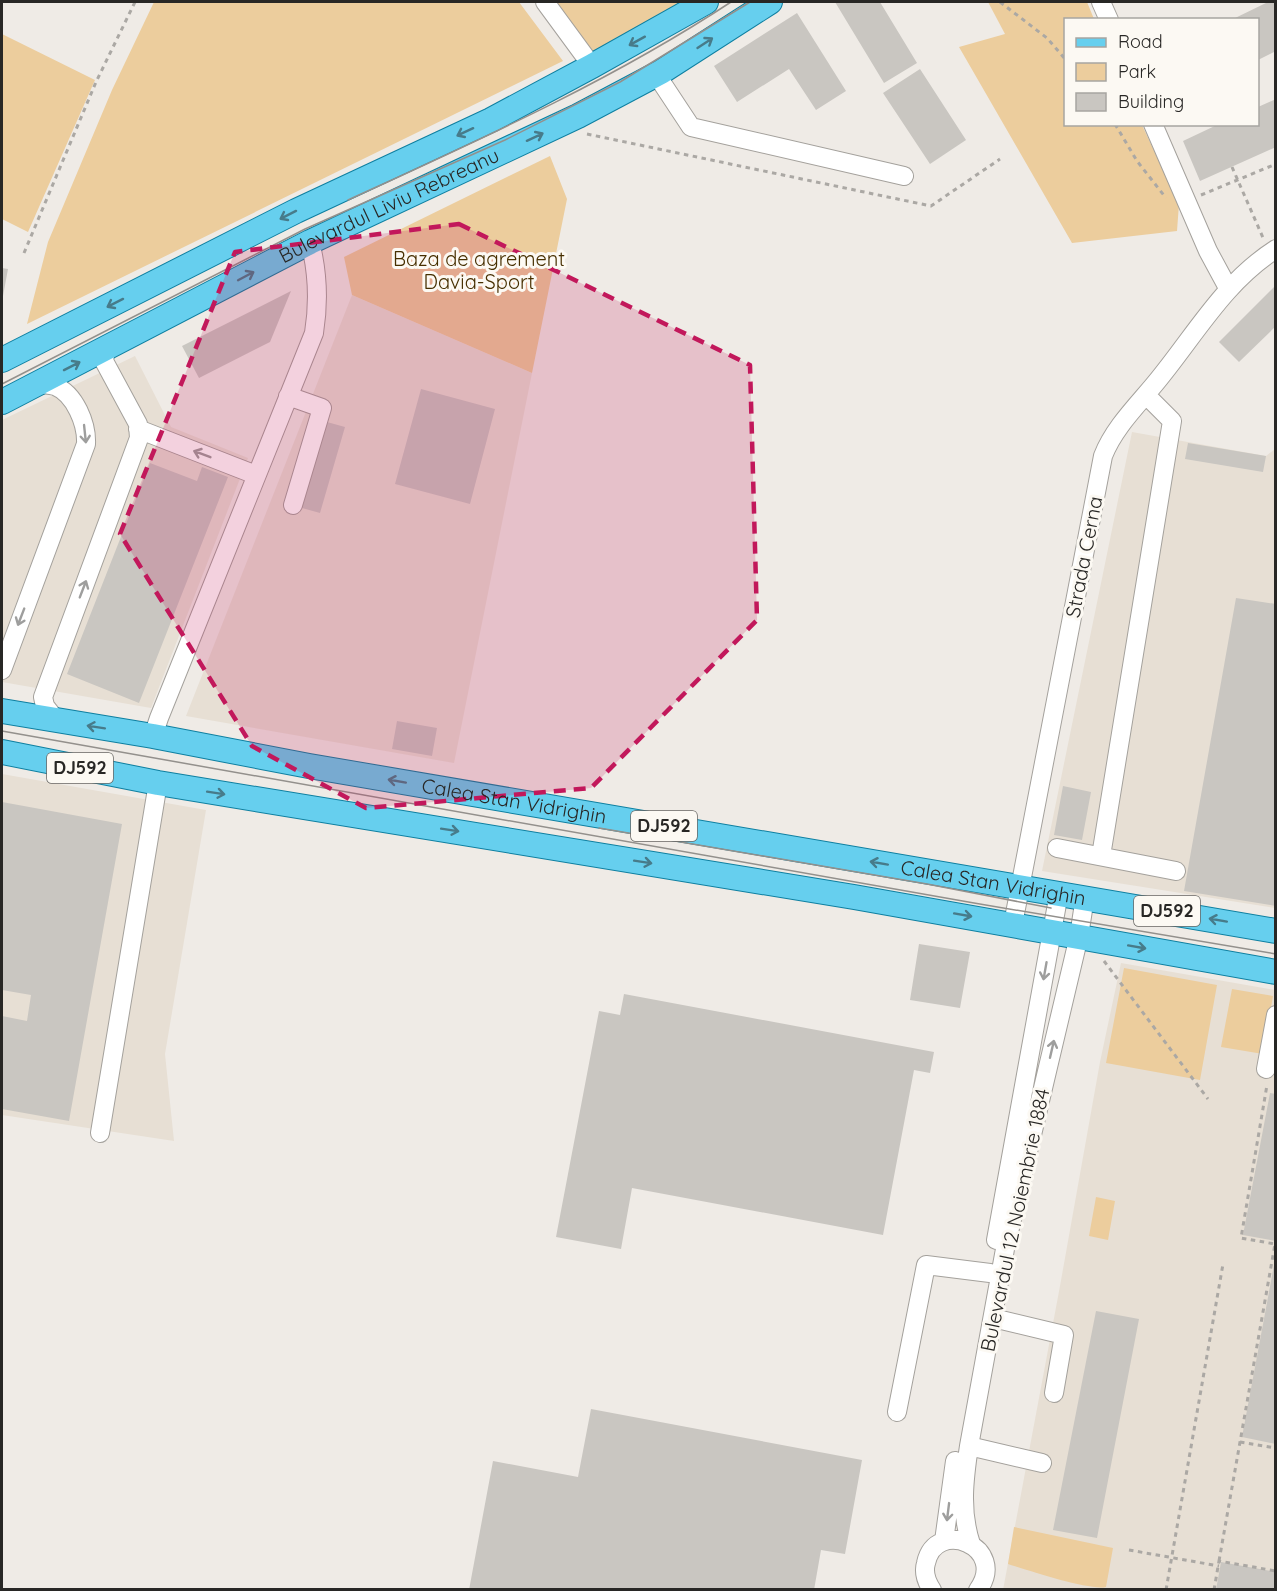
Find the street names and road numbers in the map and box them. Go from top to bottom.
street label: Bulevardul Liviu Rebreanu [274,142,503,268]
street label: Strada Cerna [1059,494,1108,620]
road number: DJ592 [47,753,113,783]
street label: Calea Stan Vidrighin [420,772,609,829]
road number: DJ592 [631,811,697,841]
street label: Calea Stan Vidrighin [899,854,1088,910]
road number: DJ592 [1134,896,1200,926]
street label: Bulevardul 12 Noiembrie 1884 [974,1086,1055,1354]

